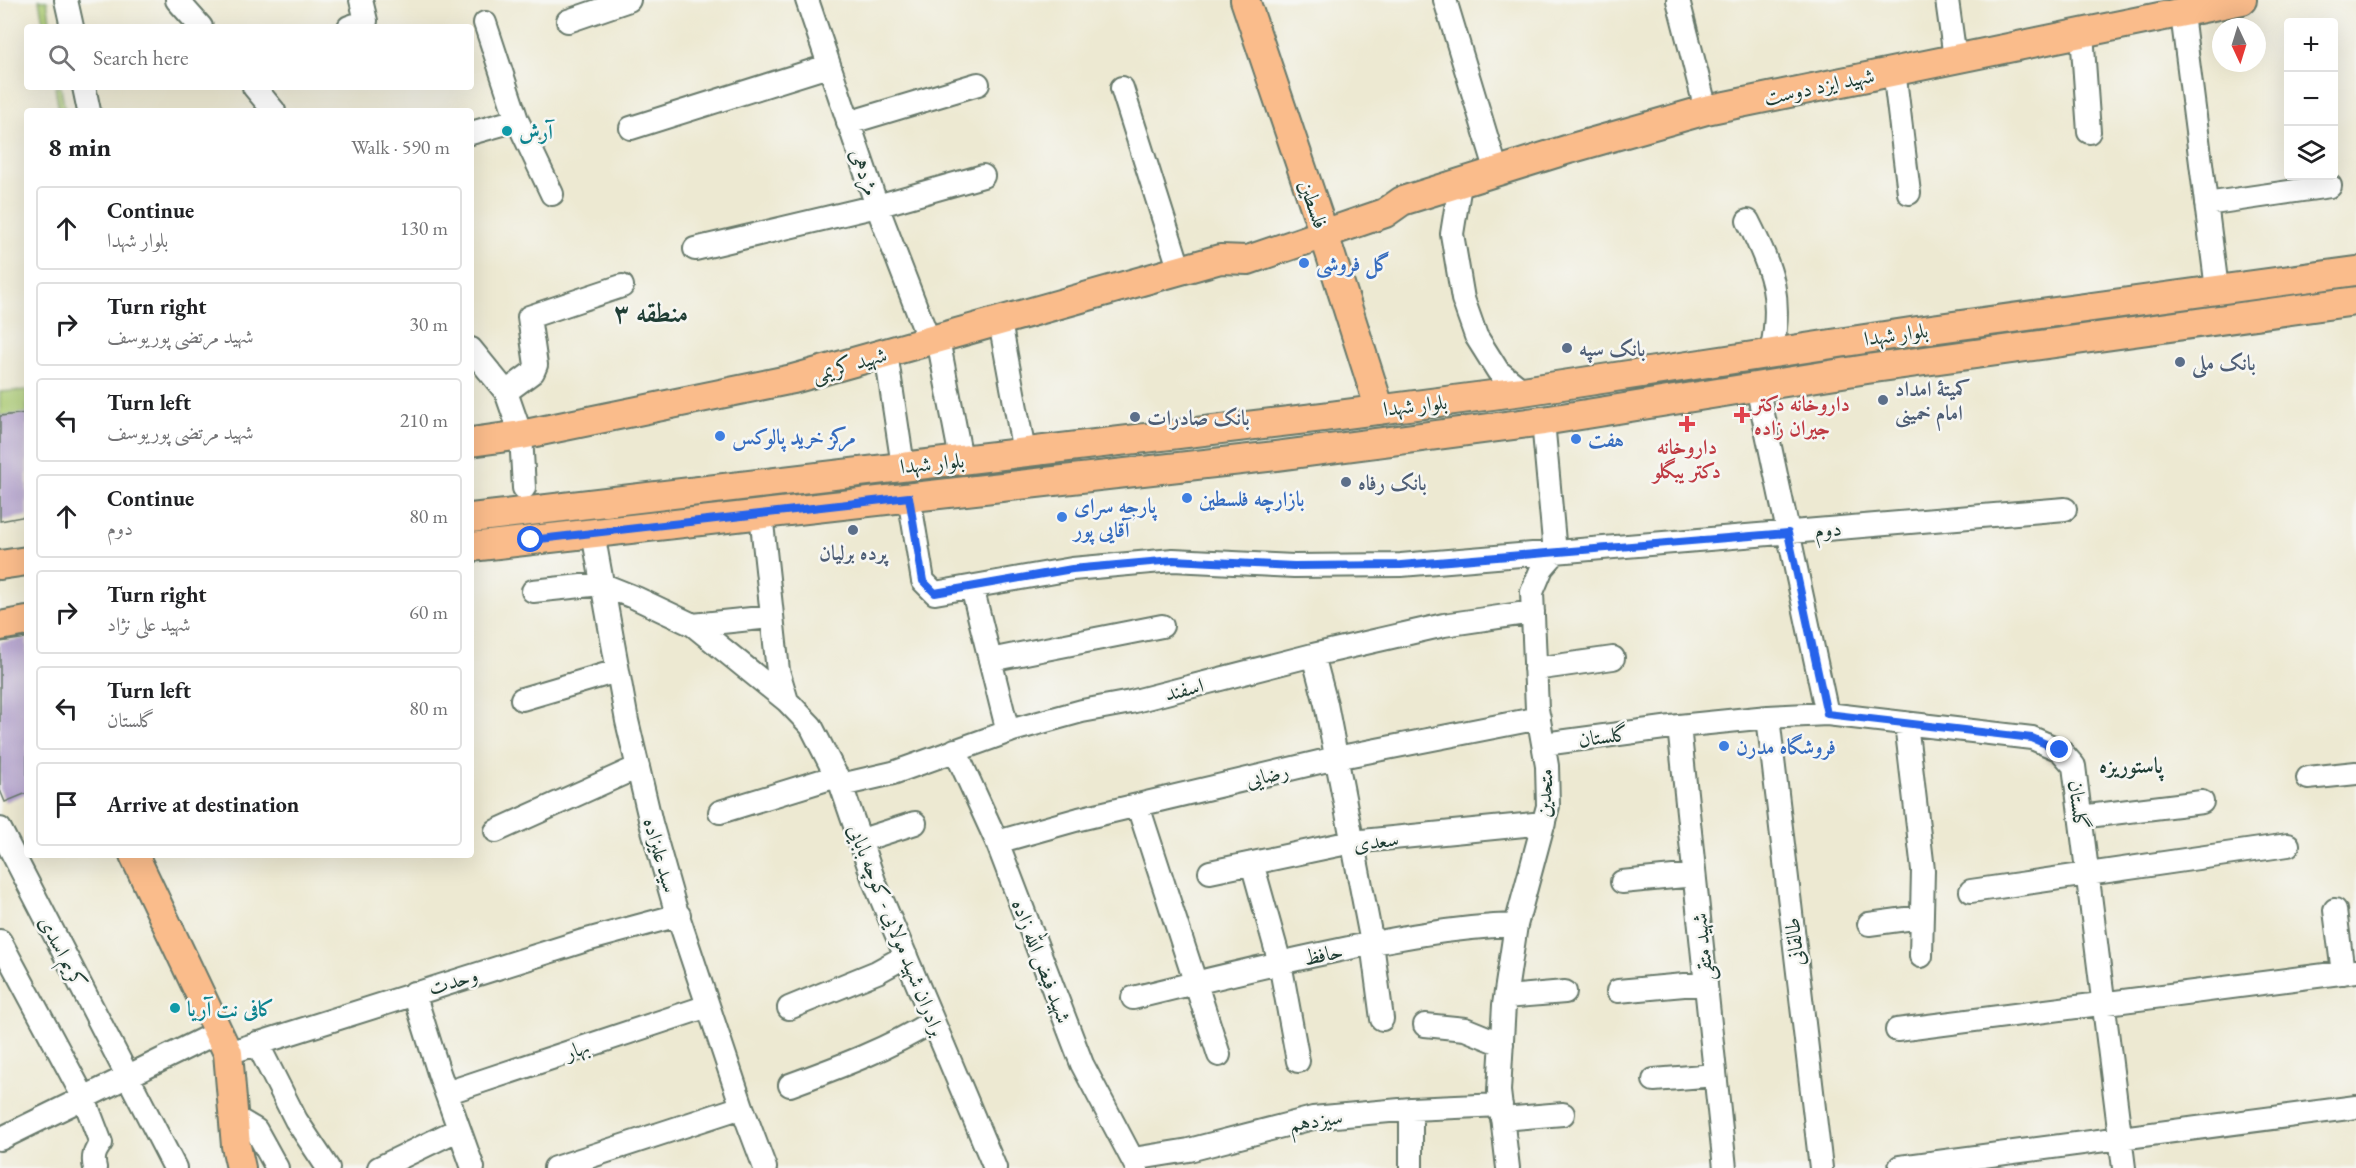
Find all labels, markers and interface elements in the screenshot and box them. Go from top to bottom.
north arrow [2212,18,2266,72]
map controls [2284,18,2338,180]
button: + [2284,18,2338,72]
search box [24,24,474,90]
icon: search [45,41,78,74]
text: Search here [93,43,188,72]
street label: شهید ایزد دوست [1761,61,1877,112]
button: − [2284,72,2338,126]
place label: آرش [519,118,555,145]
marker: آرش [500,124,514,138]
button: layers [2284,126,2338,180]
text: 8 min [48,130,111,164]
text: Walk · 590 m [351,134,450,160]
street label: مژدهی [842,145,886,200]
street label: فلسطین [1293,176,1335,232]
text: Continue [107,196,194,225]
icon: ahead [50,212,83,245]
text: 130 m [400,215,448,241]
text: بلوار شهدا [107,227,168,253]
place label: گل فروشی [1316,250,1390,279]
marker: گل فروشی [1297,256,1311,270]
text: Turn right [107,292,206,321]
district label: منطقه ۳ [614,295,688,330]
icon: right [50,308,83,341]
text: 30 m [409,311,448,337]
street label: بلوار شهدا [1862,316,1930,353]
text: شهید مرتضی پوریوسف [107,323,254,349]
place label: بانک سپه [1579,335,1646,363]
street label: شهید کریمی [808,340,890,389]
marker: بانک سپه [1560,341,1574,355]
place label: بانک ملی [2191,349,2256,379]
marker: بانک ملی [2173,355,2187,369]
place label: کمیتهٔ امداد امام خمینی [1895,375,1971,432]
text: Turn left [107,388,191,417]
street label: بلوار شهدا [1381,388,1449,423]
place label: داروخانه دکتر جیران زاده [1752,390,1850,441]
marker: کمیتهٔ امداد امام خمینی [1876,393,1890,407]
icon: left [50,404,83,437]
place label: بانک صادرات [1147,404,1250,431]
text: 210 m [400,407,448,433]
marker: داروخانه دکتر جیران زاده [1735,408,1749,422]
marker: بانک صادرات [1128,410,1142,424]
marker: داروخانه دکتر یبگلو [1680,417,1694,431]
text: شهید مرتضی پوریوسف [107,419,254,445]
place label: مركز خريد پالوكس [732,423,856,452]
place label: هفت [1588,426,1624,453]
marker: مركز خريد پالوكس [713,429,727,443]
marker: هفت [1569,432,1583,446]
place label: داروخانه دکتر یبگلو [1651,433,1721,484]
street label: بلوار شهدا [899,446,966,481]
place label: بانک رفاه [1358,469,1427,496]
marker: بانک رفاه [1339,475,1353,489]
text: Continue [107,484,194,513]
place label: بازارچه فلسطین [1199,485,1305,514]
marker: بازارچه فلسطین [1180,491,1194,505]
place label: پارچه سرای آقایی پور [1072,492,1158,545]
icon: ahead [50,500,83,533]
text: 80 m [409,503,448,529]
marker: پارچه سرای آقایی پور [1055,510,1069,524]
street label: دوم [1813,514,1843,549]
text: دوم [107,515,133,541]
marker: پرده برلیان [846,523,860,537]
route start [517,526,543,552]
place label: پرده برلیان [819,539,889,567]
text: Turn right [107,580,206,609]
icon: right [50,596,83,629]
text: 60 m [409,599,448,625]
text: شهید علی نژاد [107,611,191,637]
street label: اسفند [1162,671,1206,707]
text: Turn left [107,676,191,705]
icon: left [50,692,83,725]
text: 80 m [409,695,448,721]
text: گلستان [107,707,155,733]
street label: گلستان [1576,719,1630,753]
place label: فروشگاه مدرن [1736,733,1836,761]
route end [2046,736,2072,762]
marker: فروشگاه مدرن [1717,739,1731,753]
district label: پاستوریزه [2099,751,2165,782]
street label: رضایی [1243,757,1291,794]
street label: متحدین [1529,768,1559,818]
street label: گلستان [2063,778,2095,832]
icon: arrive [50,788,83,821]
text: Arrive at destination [107,790,299,819]
street label: سید علیزاده [637,814,685,896]
street label: برادران شهید مولایی - کوچه بابایی [841,820,952,1041]
street label: سعدی [1352,825,1400,857]
street label: شهید فیض الله زاده [1005,894,1081,1027]
street label: کریم اسدی [29,911,93,995]
street label: شهید متقی [1685,911,1721,982]
street label: طالقانی [1778,916,1810,968]
street label: حافظ [1301,937,1345,971]
street label: وحدت [425,961,481,1001]
place label: کافی نت آریا [187,995,274,1022]
marker: کافی نت آریا [168,1001,182,1015]
street label: بهار [559,1032,593,1067]
street label: سیزدهم [1288,1103,1345,1144]

